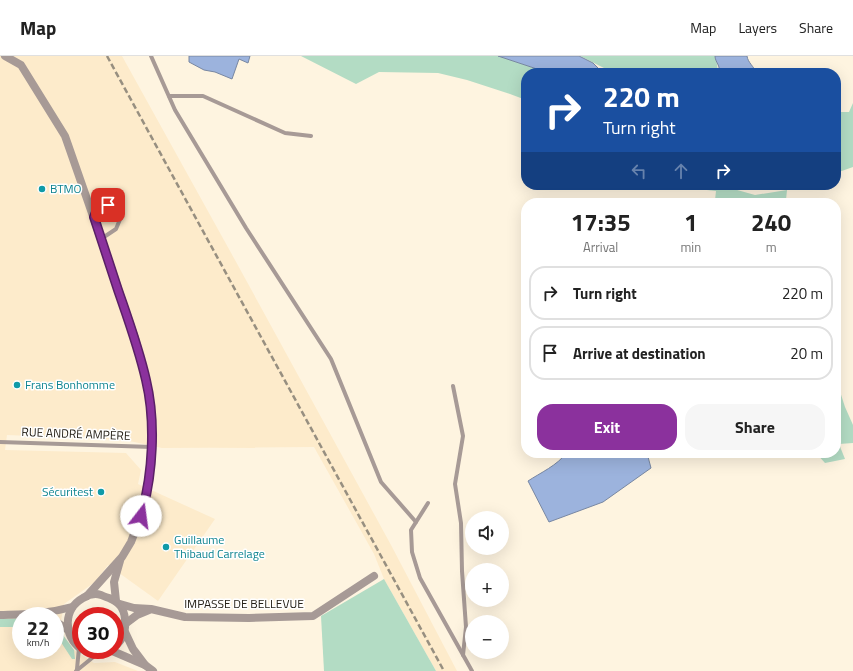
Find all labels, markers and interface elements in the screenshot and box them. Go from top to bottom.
text: Map [20,13,56,42]
text: Map [690,17,716,38]
text: Layers [738,17,777,38]
text: Share [799,17,833,38]
text: 220 m [603,75,680,118]
icon: right [537,84,589,136]
text: Turn right [603,114,676,141]
icon: left [628,160,650,182]
icon: ahead [670,160,692,182]
icon: right [712,160,734,182]
place label: BTMO [50,179,82,198]
marker: BTMO [37,184,47,194]
pin [91,188,125,222]
icon: arrive [97,194,119,216]
text: 17:35 [571,204,631,240]
text: 1 [684,204,698,240]
text: 240 [751,204,791,240]
text: Arrival [583,237,618,257]
text: min [680,237,701,257]
text: m [766,237,777,257]
icon: right [539,282,561,304]
text: Turn right [573,282,637,305]
text: 220 m [782,282,823,305]
icon: arrive [539,342,561,364]
text: Arrive at destination [573,342,706,365]
text: 20 m [790,342,823,365]
place label: Frans Bonhomme [25,375,115,394]
marker: Frans Bonhomme [12,380,22,390]
button: Exit [537,404,677,450]
button: Share [685,404,825,450]
street label: RUE ANDRÉ AMPÈRE [21,422,131,445]
place label: Sécuritest [42,482,94,501]
marker: Sécuritest [96,487,106,497]
position arrow [120,495,162,537]
map controls [465,511,509,659]
button: sound [465,511,509,555]
place label: Guillaume Thibaud Carrelage [174,530,265,563]
marker: Guillaume Thibaud Carrelage [161,542,171,552]
button: + [465,563,509,607]
street label: IMPASSE DE BELLEVUE [184,594,304,613]
speed limit sign: 30 [72,607,124,659]
text: 22 [27,612,49,643]
button: − [465,615,509,659]
text: km/h [27,635,49,650]

